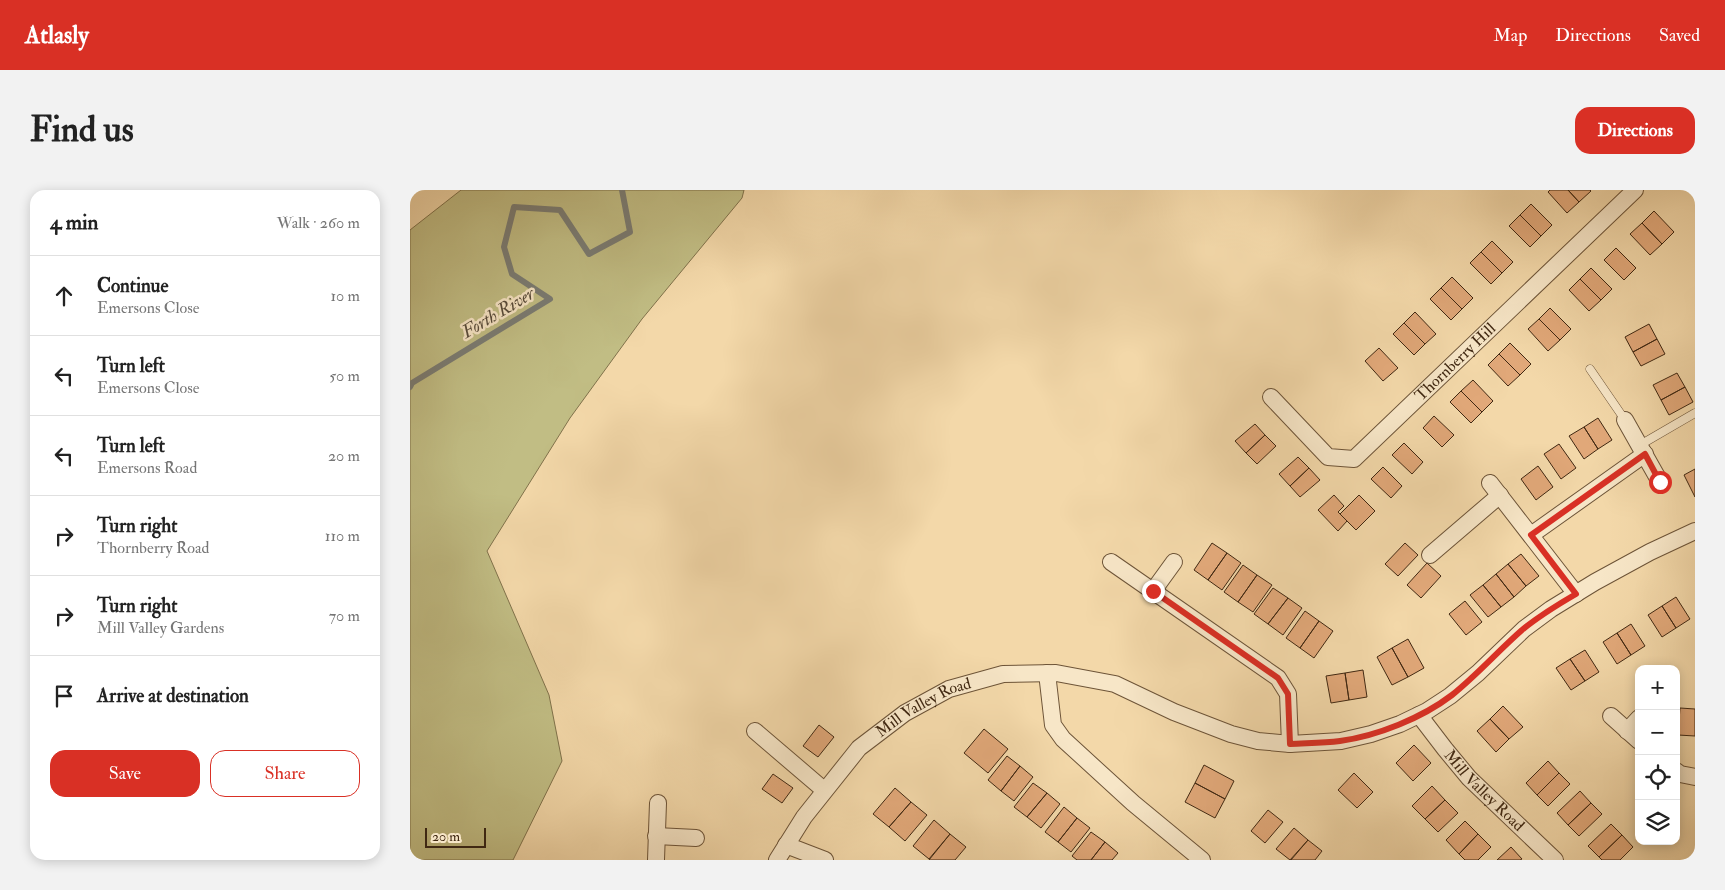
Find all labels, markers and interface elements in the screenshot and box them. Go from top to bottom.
text: Atlasly [25,20,89,51]
text: Map [1494,24,1527,47]
text: Directions [1555,24,1631,47]
text: Saved [1659,24,1700,47]
button: Directions [1575,107,1695,154]
text: Find us [30,108,134,152]
text: 4 min [50,209,98,236]
text: Walk · 260 m [277,213,360,233]
text: Continue [97,274,168,298]
icon: ahead [50,282,78,310]
water label: Forth River [457,282,540,344]
text: 10 m [330,286,360,306]
text: Emersons Close [97,298,199,318]
street label: Thornberry Hill [1411,319,1500,405]
text: Turn left [97,354,165,378]
icon: left [50,362,78,390]
text: 50 m [329,366,360,386]
text: Emersons Close [97,378,199,398]
text: Turn left [97,434,165,458]
icon: left [50,442,78,470]
text: 20 m [328,446,360,466]
text: Emersons Road [97,458,197,478]
route start [1649,471,1672,494]
text: Turn right [97,514,177,538]
icon: right [50,522,78,550]
text: 110 m [325,526,360,546]
text: Thornberry Road [97,538,209,558]
route end [1142,580,1165,603]
text: Turn right [97,594,177,618]
icon: right [50,602,78,630]
text: 70 m [329,606,360,626]
text: Mill Valley Gardens [97,618,224,638]
map controls [1635,665,1680,845]
button: + [1635,665,1680,710]
street label: Mill Valley Road [872,673,973,742]
icon: arrive [50,682,78,710]
text: Arrive at destination [97,684,249,708]
button: − [1635,710,1680,755]
street label: Mill Valley Road [1440,746,1529,836]
button: Save [50,750,200,797]
button: Share [210,750,360,797]
button: locate [1635,755,1680,800]
button: layers [1635,800,1680,845]
scale bar [425,825,486,848]
text: 20 m [432,828,460,845]

